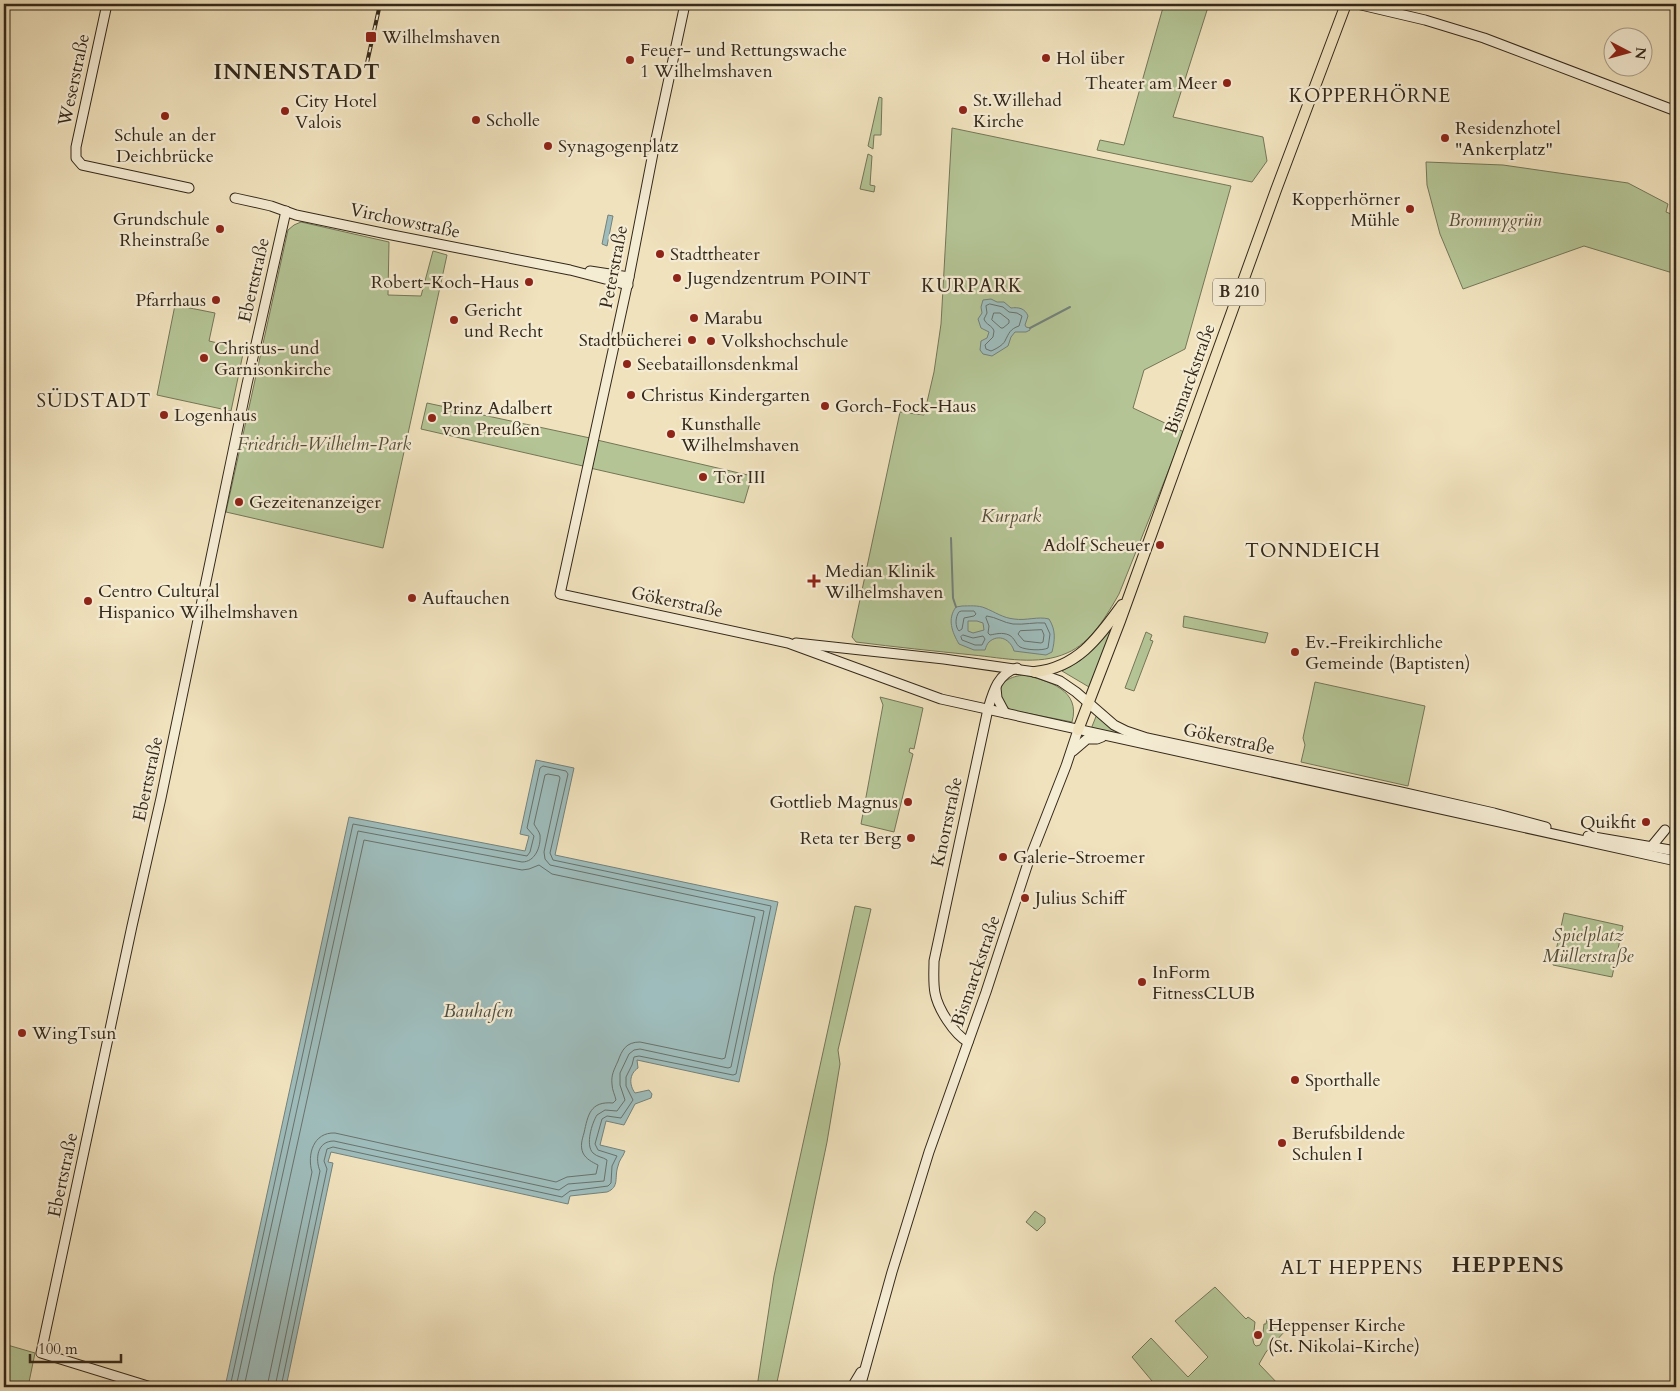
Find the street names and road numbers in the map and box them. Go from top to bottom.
street label: Weserstraße [52,32,96,129]
street label: Virchowstraße [348,197,462,245]
street label: Peterstraße [594,223,634,311]
street label: Ebertstraße [232,235,276,325]
road number: B 210 [1213,278,1265,306]
street label: Bismarckstraße [1158,320,1222,438]
street label: Gökerstraße [629,580,725,624]
street label: Gökerstraße [1181,717,1277,761]
street label: Ebertstraße [127,734,169,824]
street label: Knorrstraße [925,775,969,869]
street label: Bismarckstraße [945,912,1007,1030]
street label: Ebertstraße [42,1130,84,1220]

